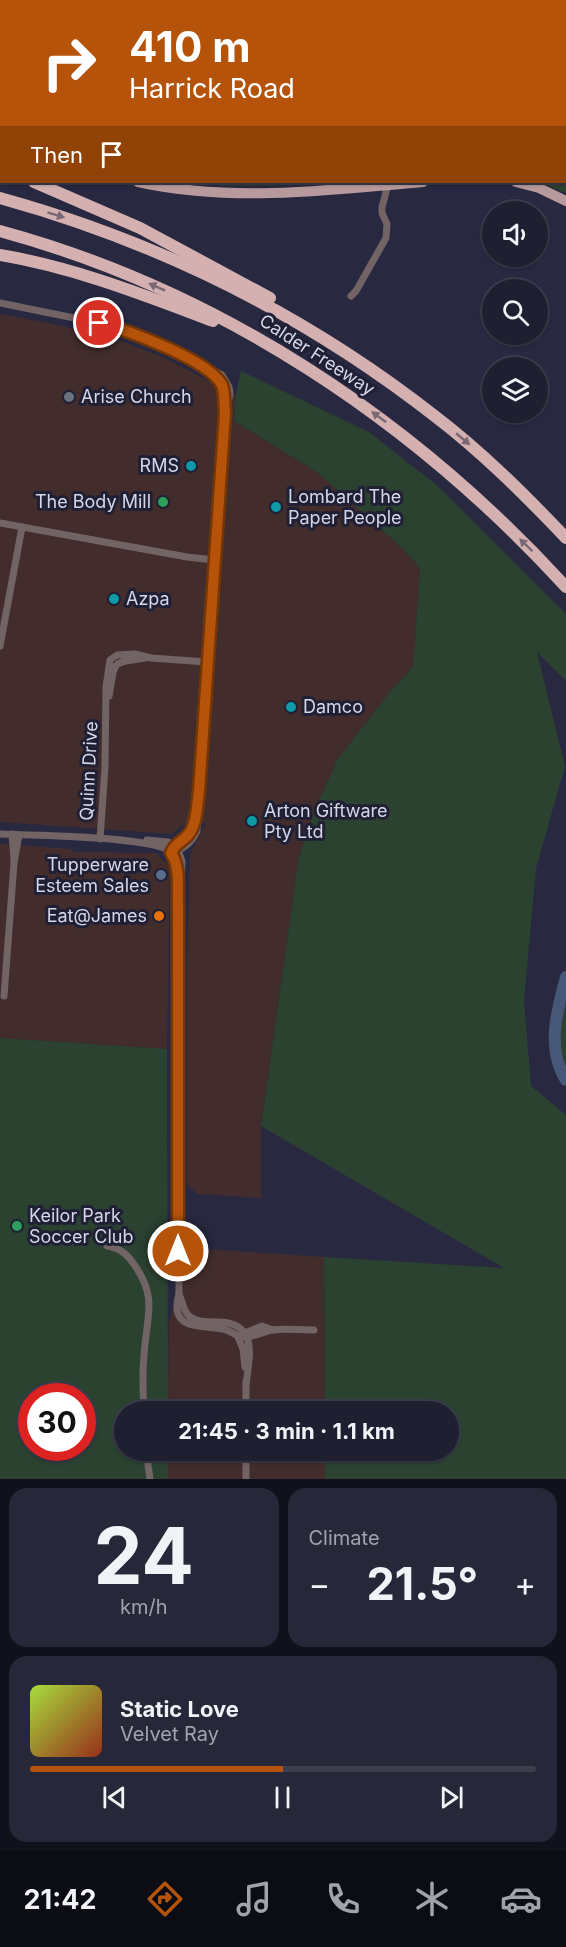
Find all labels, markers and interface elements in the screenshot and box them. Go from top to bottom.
text: 410 m [129,21,251,72]
icon: right [30,24,108,102]
text: Harrick Road [129,72,295,105]
icon: arrive [95,138,128,171]
text: Then [30,142,83,168]
map controls [482,201,548,423]
button: sound [482,201,548,267]
one-way arrow [47,211,65,220]
button: search [482,279,548,345]
one-way arrow [147,282,165,292]
pin [73,297,124,348]
icon: arrive [82,306,115,339]
street label: Calder Freeway [256,310,379,400]
button: layers [482,357,548,423]
place label: Arise Church [81,386,192,407]
marker: Arise Church [62,390,76,404]
one-way arrow [371,411,387,423]
one-way arrow [455,433,471,446]
place label: RMS [140,455,179,476]
marker: RMS [184,459,198,473]
place label: Lombard The Paper People [288,486,402,528]
place label: The Body Mill [35,491,151,512]
marker: The Body Mill [156,495,170,509]
marker: Lombard The Paper People [269,500,283,514]
one-way arrow [518,538,533,552]
place label: Azpa [126,588,170,609]
marker: Azpa [107,592,121,606]
place label: Damco [303,696,363,717]
marker: Damco [284,700,298,714]
street label: Quinn Drive [75,721,102,821]
place label: Arton Giftware Pty Ltd [264,800,387,842]
marker: Arton Giftware Pty Ltd [245,814,259,828]
place label: Tupperware Esteem Sales [35,854,149,896]
marker: Tupperware Esteem Sales [154,868,168,882]
place label: Eat@James [47,905,147,926]
marker: Eat@James [152,909,166,923]
place label: Keilor Park Soccer Club [29,1205,133,1247]
marker: Keilor Park Soccer Club [10,1219,24,1233]
position arrow [146,1219,210,1283]
speed limit sign: 30 [18,1383,96,1461]
text: 21:45 · 3 min · 1.1 km [178,1418,395,1444]
text: 24 [93,1508,194,1603]
text: Climate [309,1526,380,1550]
text: 21.5° [366,1556,478,1611]
text: − [309,1564,330,1604]
text: + [514,1564,536,1604]
text: km/h [120,1595,168,1619]
text: Static Love [120,1696,239,1722]
text: Velvet Ray [120,1722,219,1746]
icon: previous [98,1781,131,1814]
icon: pause [266,1781,299,1814]
icon: next [435,1781,468,1814]
icon: directions [144,1878,186,1920]
icon: music [233,1878,275,1920]
icon: phone [322,1878,364,1920]
icon: climate [411,1878,453,1920]
icon: car [500,1878,542,1920]
text: 21:42 [24,1883,97,1916]

